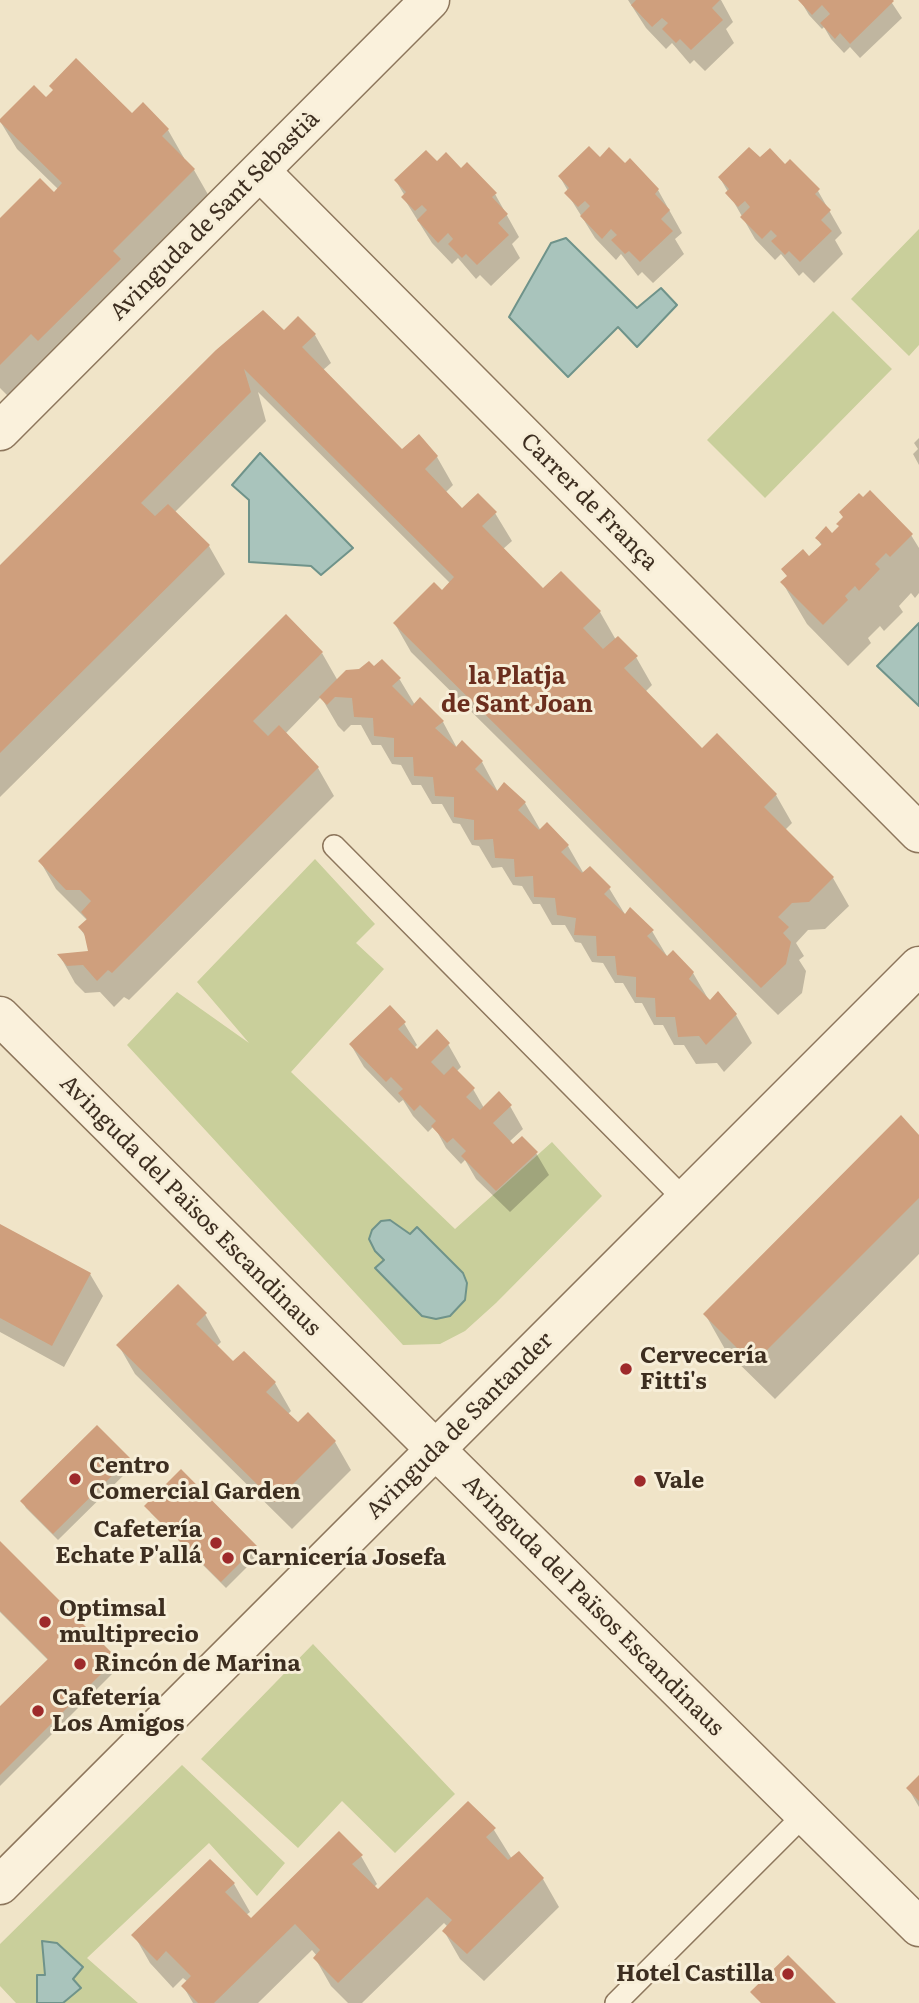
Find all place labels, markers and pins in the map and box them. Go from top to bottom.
place label: Cervecería Fitti's [640,1342,768,1396]
marker: Cervecería Fitti's [618,1361,634,1377]
place label: Centro Comercial Garden [89,1452,301,1506]
place label: Vale [654,1467,704,1495]
marker: Centro Comercial Garden [67,1471,83,1487]
marker: Vale [632,1473,648,1489]
place label: Cafetería Echate P'allá [55,1516,202,1570]
marker: Cafetería Echate P'allá [208,1535,224,1551]
place label: Carnicería Josefa [242,1544,446,1572]
marker: Carnicería Josefa [220,1550,236,1566]
place label: Optimsal multiprecio [59,1595,199,1649]
marker: Optimsal multiprecio [37,1614,53,1630]
place label: Rincón de Marina [94,1650,301,1678]
marker: Rincón de Marina [72,1656,88,1672]
place label: Cafetería Los Amigos [52,1684,184,1738]
marker: Cafetería Los Amigos [30,1703,46,1719]
place label: Hotel Castilla [616,1960,774,1988]
marker: Hotel Castilla [780,1966,796,1982]

